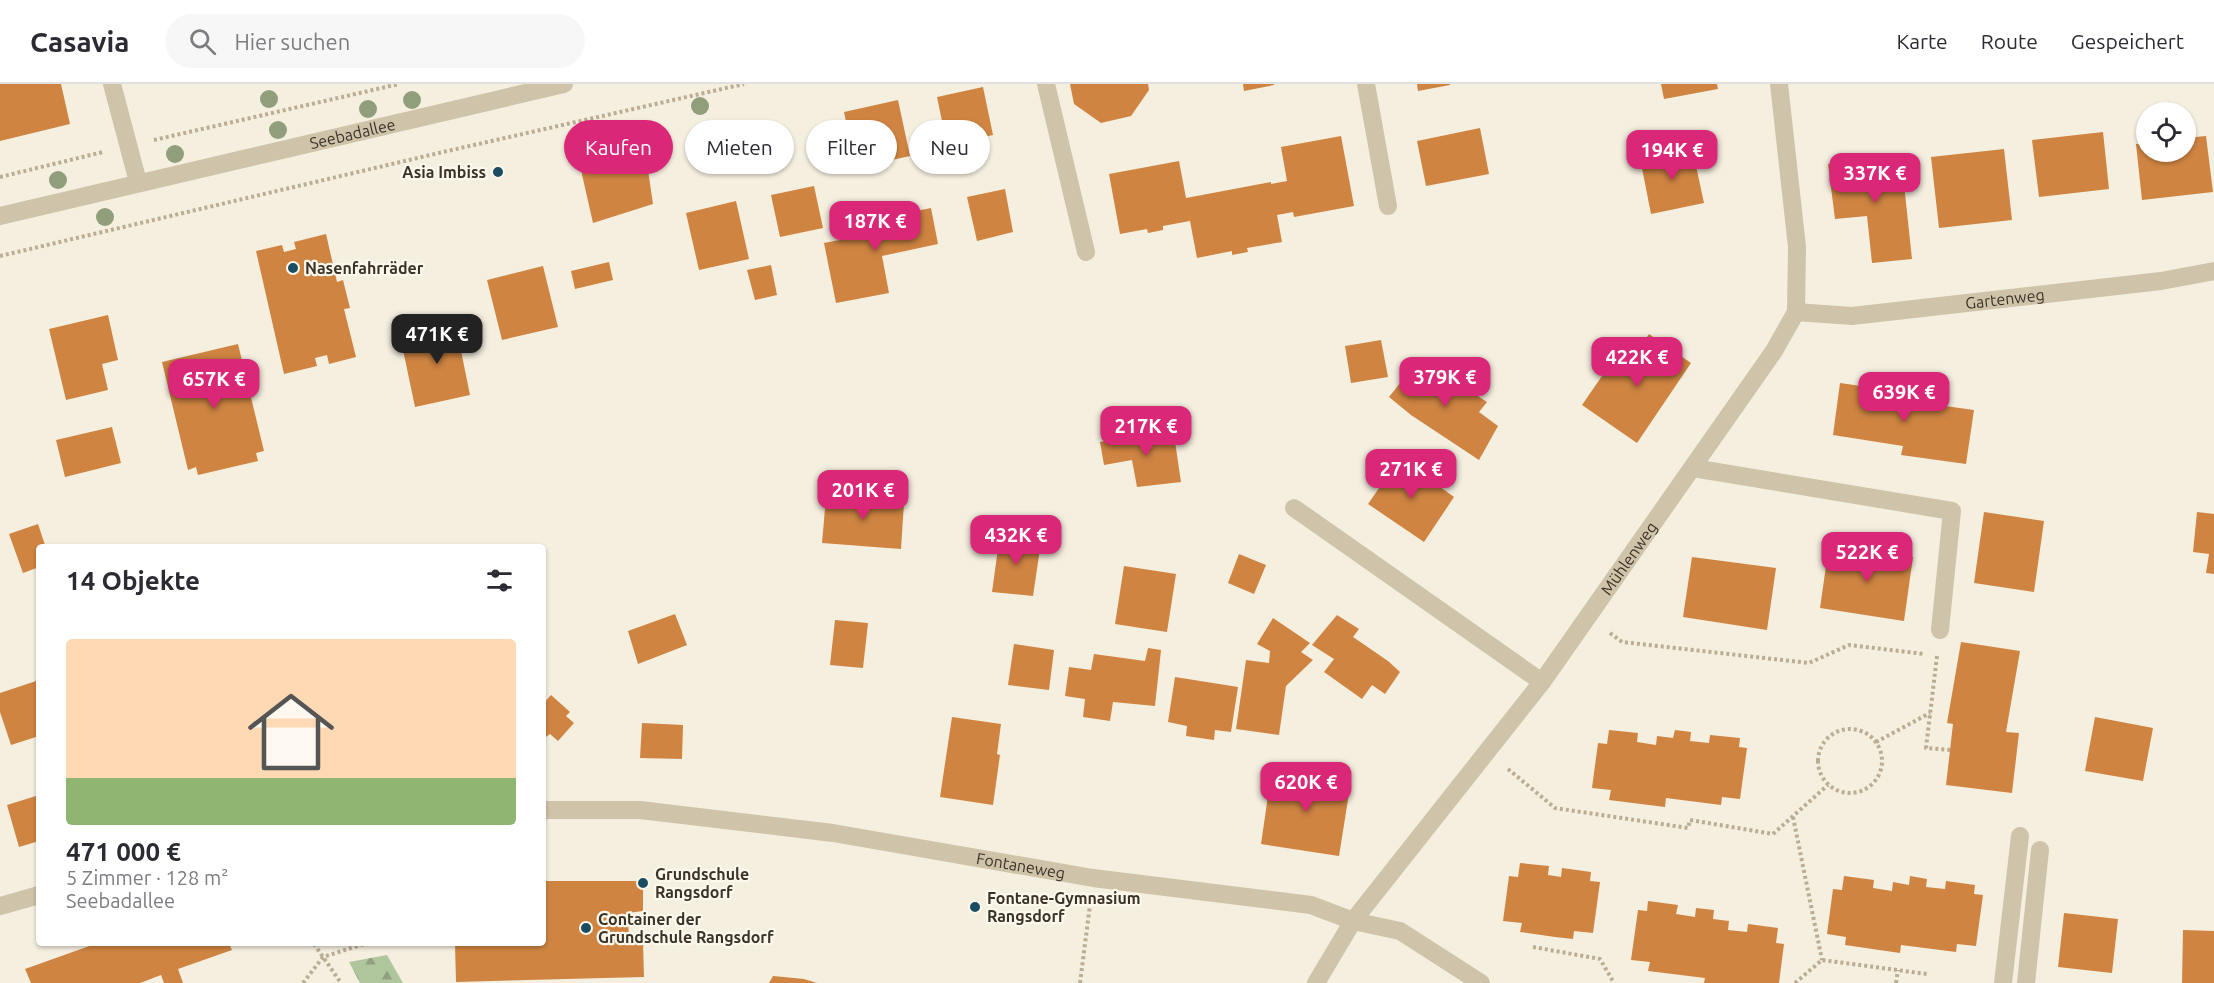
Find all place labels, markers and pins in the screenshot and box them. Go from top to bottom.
pin: 194K € [1623,130,1721,181]
pin: 337K € [1826,153,1924,204]
place label: Asia Imbiss [402,163,486,181]
marker: Asia Imbiss [491,165,505,179]
pin: 187K € [826,201,924,252]
place label: Nasenfahrräder [305,259,424,277]
marker: Nasenfahrräder [286,261,300,275]
pin: 471K € [388,314,486,365]
pin: 422K € [1588,337,1686,388]
pin: 379K € [1396,357,1494,408]
pin: 657K € [165,359,263,410]
pin: 639K € [1855,372,1953,423]
pin: 217K € [1097,406,1195,457]
pin: 271K € [1362,449,1460,500]
pin: 201K € [814,470,912,521]
pin: 432K € [967,515,1065,566]
pin: 522K € [1818,532,1916,583]
pin: 620K € [1257,762,1355,813]
place label: Grundschule Rangsdorf [655,865,749,901]
marker: Grundschule Rangsdorf [636,876,650,890]
place label: Fontane-Gymnasium Rangsdorf [987,889,1141,925]
marker: Fontane-Gymnasium Rangsdorf [968,900,982,914]
place label: Container der Grundschule Rangsdorf [598,910,774,946]
marker: Container der Grundschule Rangsdorf [579,921,593,935]

